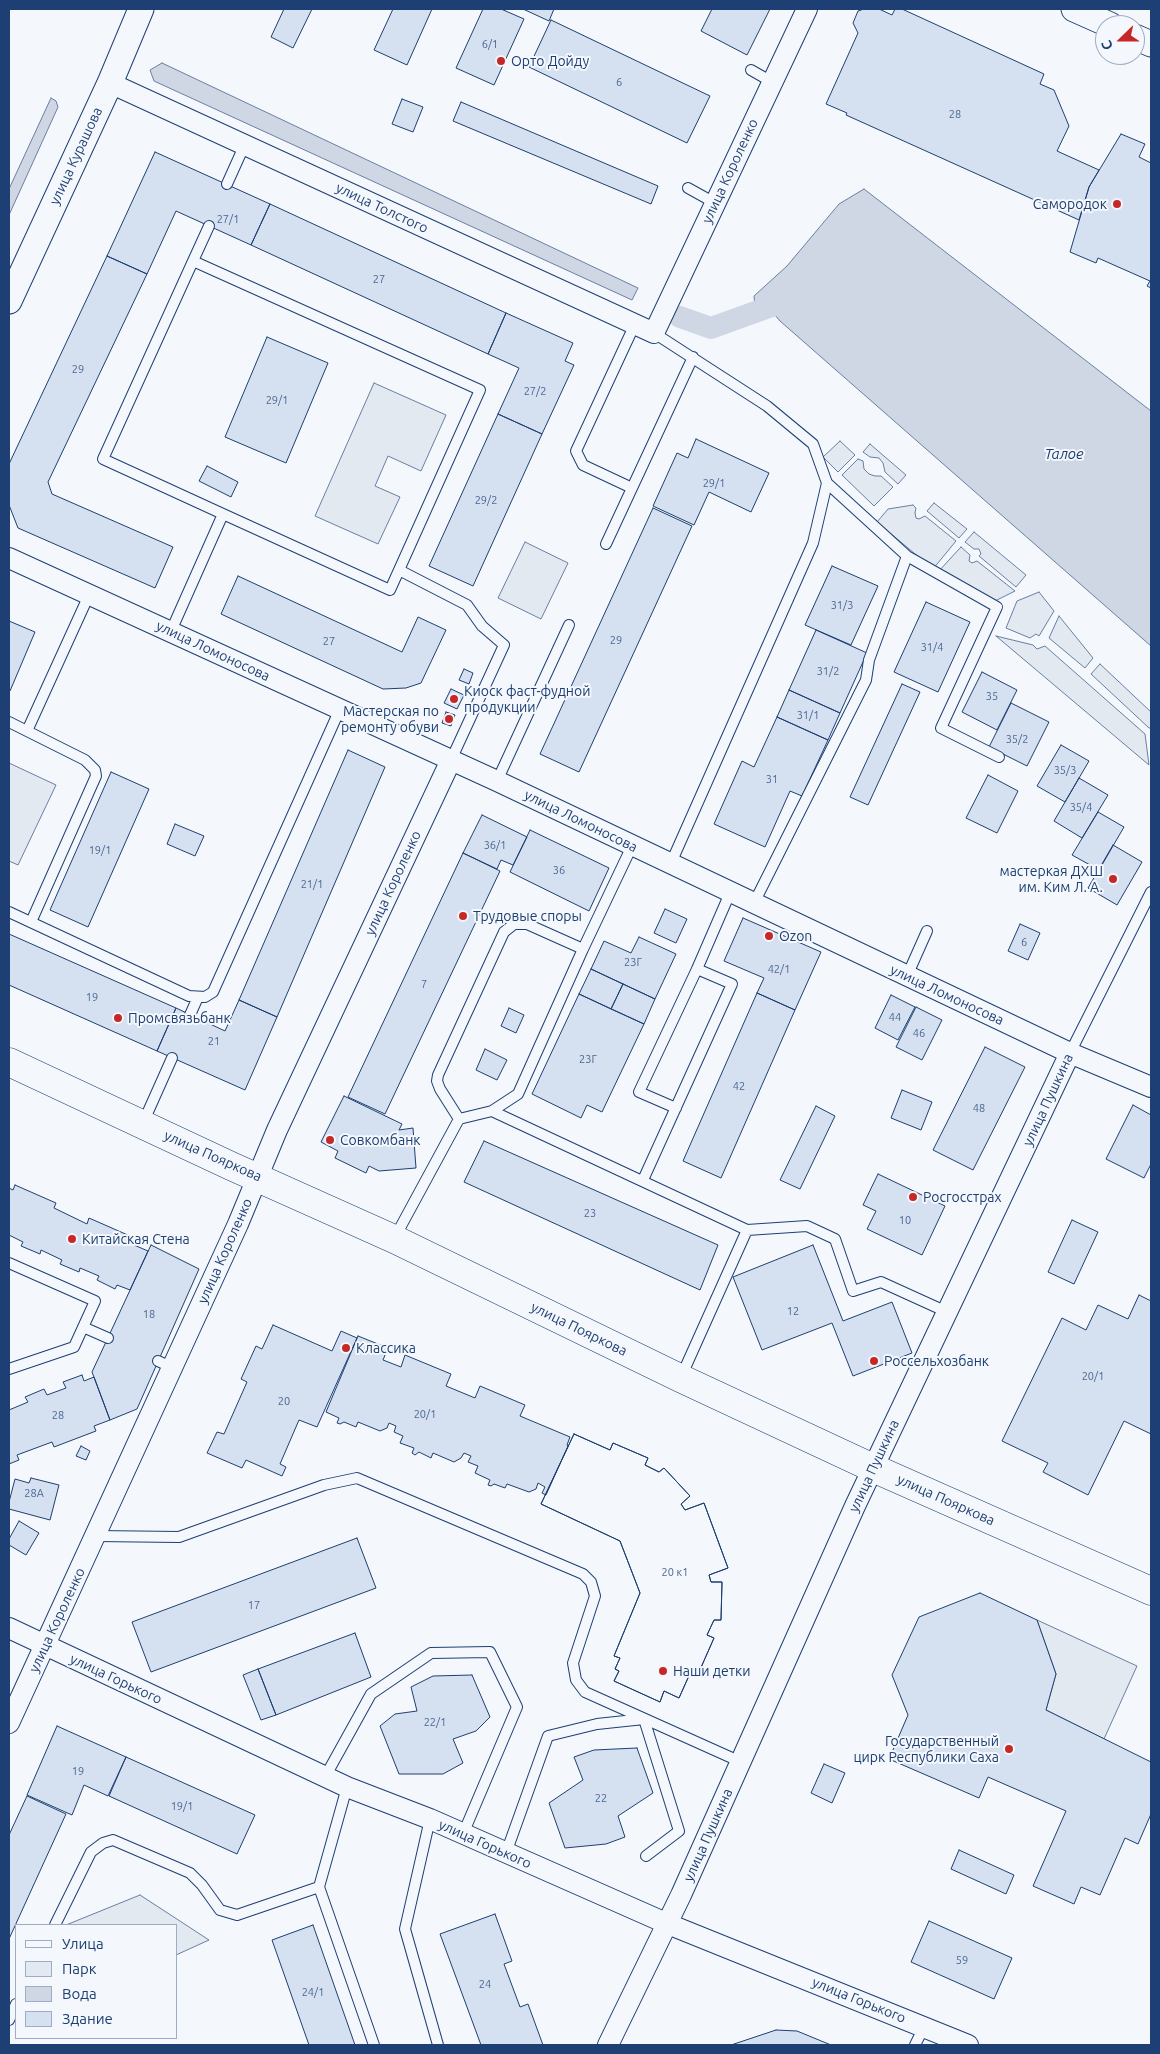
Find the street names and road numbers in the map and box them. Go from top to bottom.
street label: улица Курашова [46,104,106,208]
street label: улица Короленко [698,116,762,226]
street label: улица Толстого [333,179,431,237]
street label: улица Ломоносова [153,617,273,685]
street label: улица Ломоносова [522,786,640,856]
street label: улица Короленко [361,828,425,938]
street label: улица Ломоносова [887,961,1007,1029]
street label: улица Пушкина [1019,1051,1077,1149]
street label: улица Пояркова [162,1127,264,1185]
street label: улица Короленко [194,1196,256,1306]
street label: улица Пояркова [528,1298,630,1360]
street label: улица Пушкина [845,1417,903,1515]
street label: улица Пояркова [895,1471,997,1529]
street label: улица Короленко [25,1565,89,1675]
street label: улица Горького [67,1650,165,1708]
street label: улица Пушкина [680,1786,736,1884]
street label: улица Горького [436,1816,534,1872]
street label: улица Горького [810,1974,908,2026]

